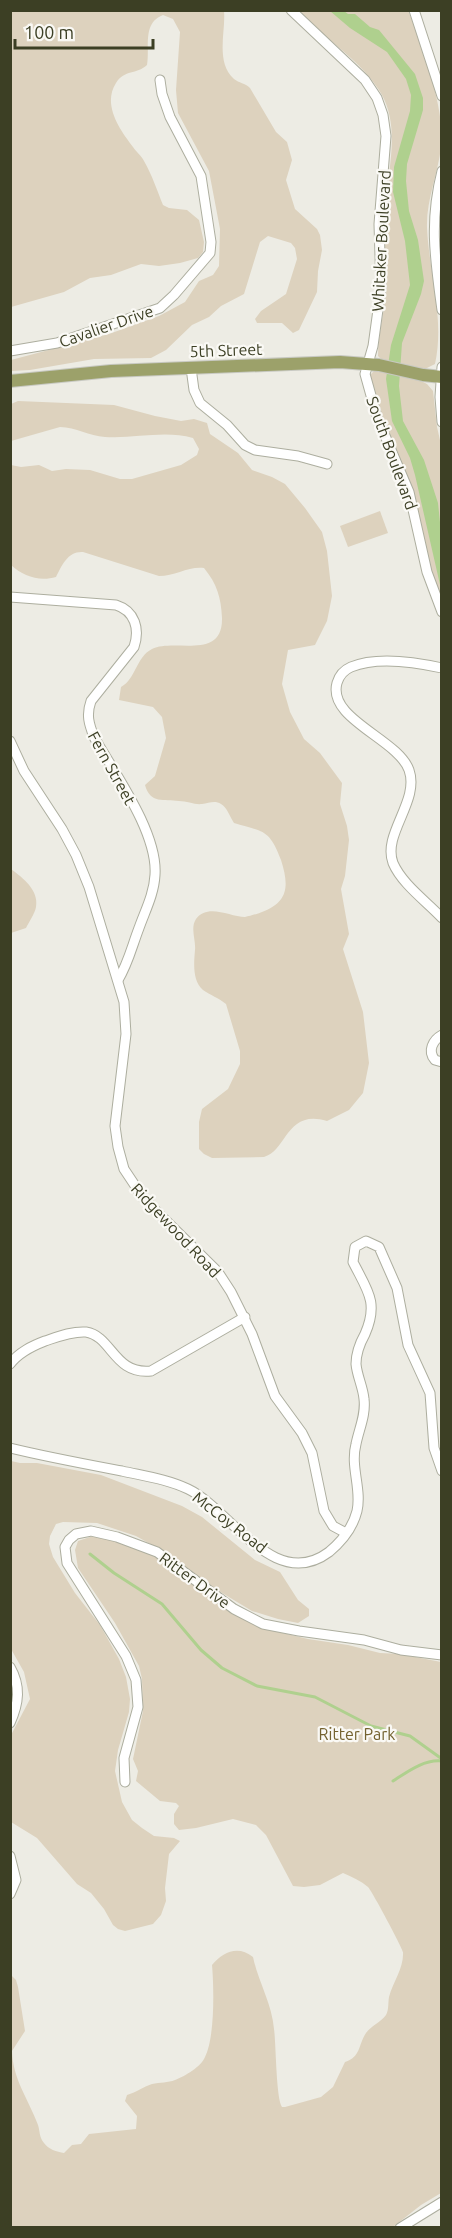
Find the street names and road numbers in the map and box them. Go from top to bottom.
street label: Whitaker Boulevard [368,170,394,312]
street label: Cavalier Drive [56,301,156,351]
street label: 5th Street [189,340,263,360]
street label: South Boulevard [363,394,421,512]
street label: Fern Street [85,728,140,808]
street label: Ridgewood Road [128,1179,224,1281]
street label: McCoy Road [189,1488,271,1556]
street label: Ritter Drive [156,1548,234,1612]

